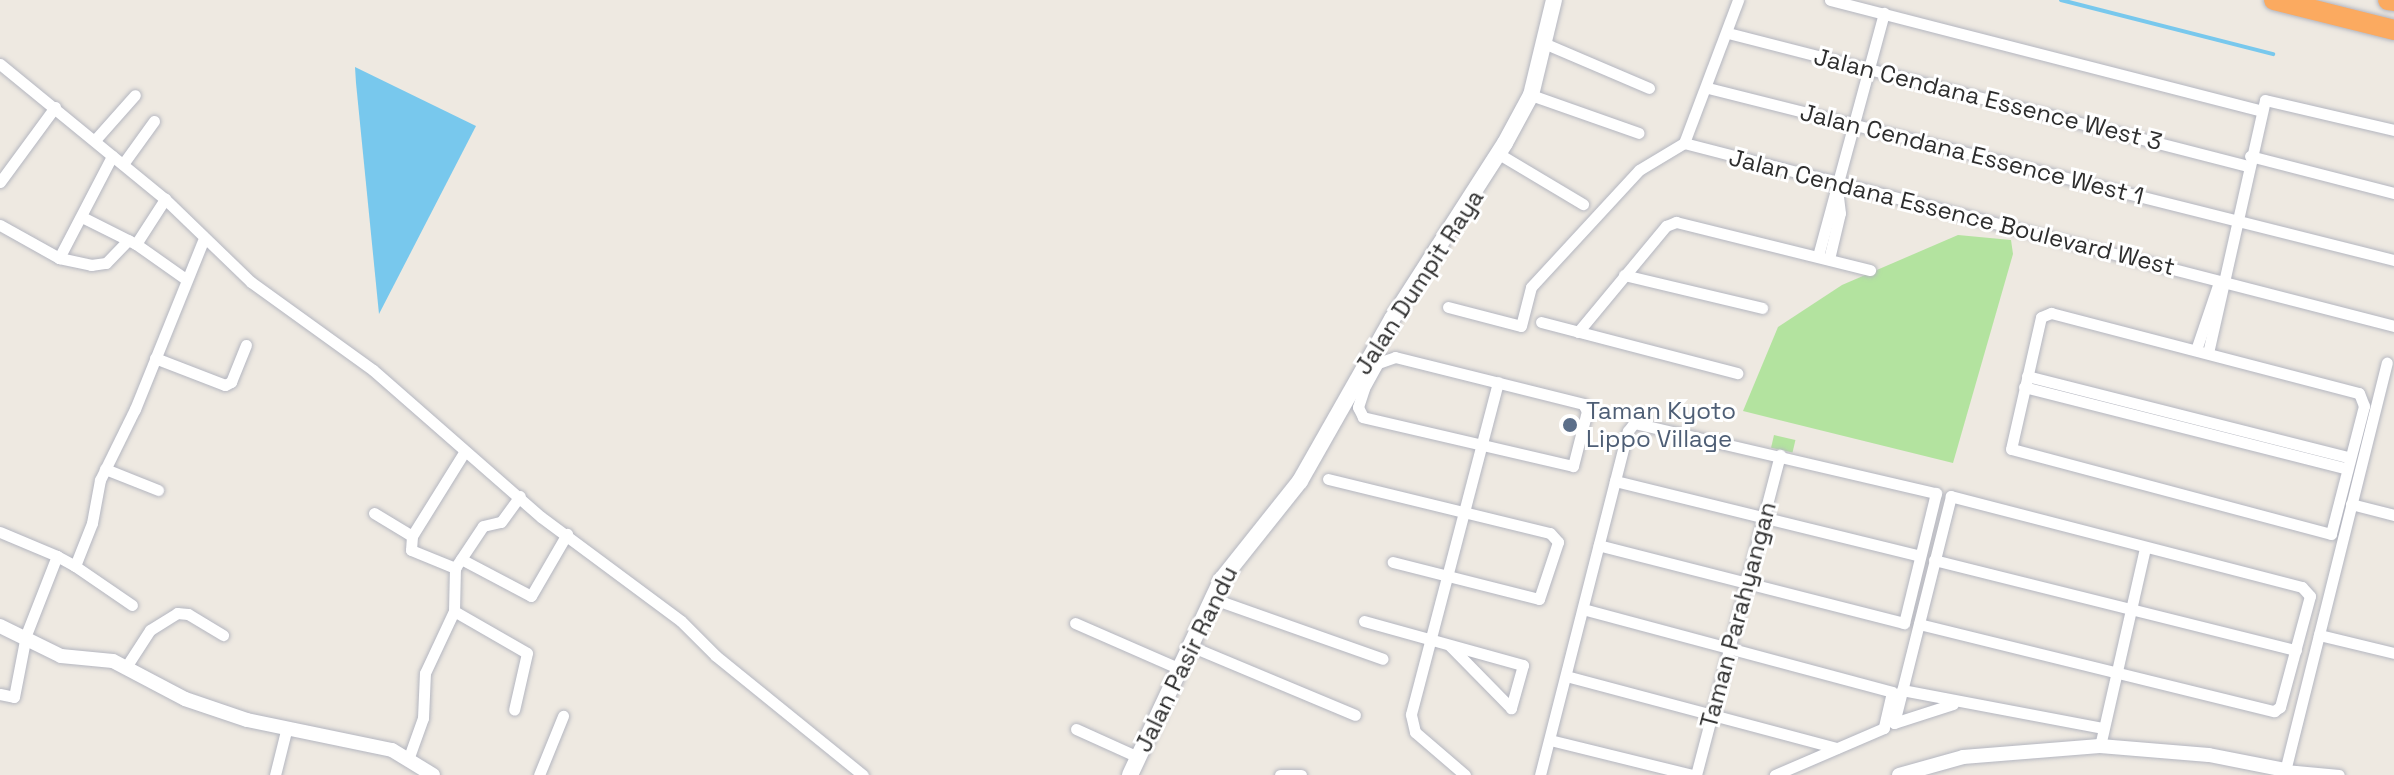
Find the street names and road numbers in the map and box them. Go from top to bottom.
street label: Jalan Cendana Essence West 3 [1811,42,2165,156]
street label: Jalan Cendana Essence West 1 [1797,97,2147,211]
street label: Jalan Cendana Essence Boulevard West [1726,143,2178,281]
street label: Jalan Dumpit Raya [1348,184,1490,380]
street label: Taman Parahyangan [1694,499,1782,731]
street label: Jalan Pasir Randu [1128,561,1244,757]

